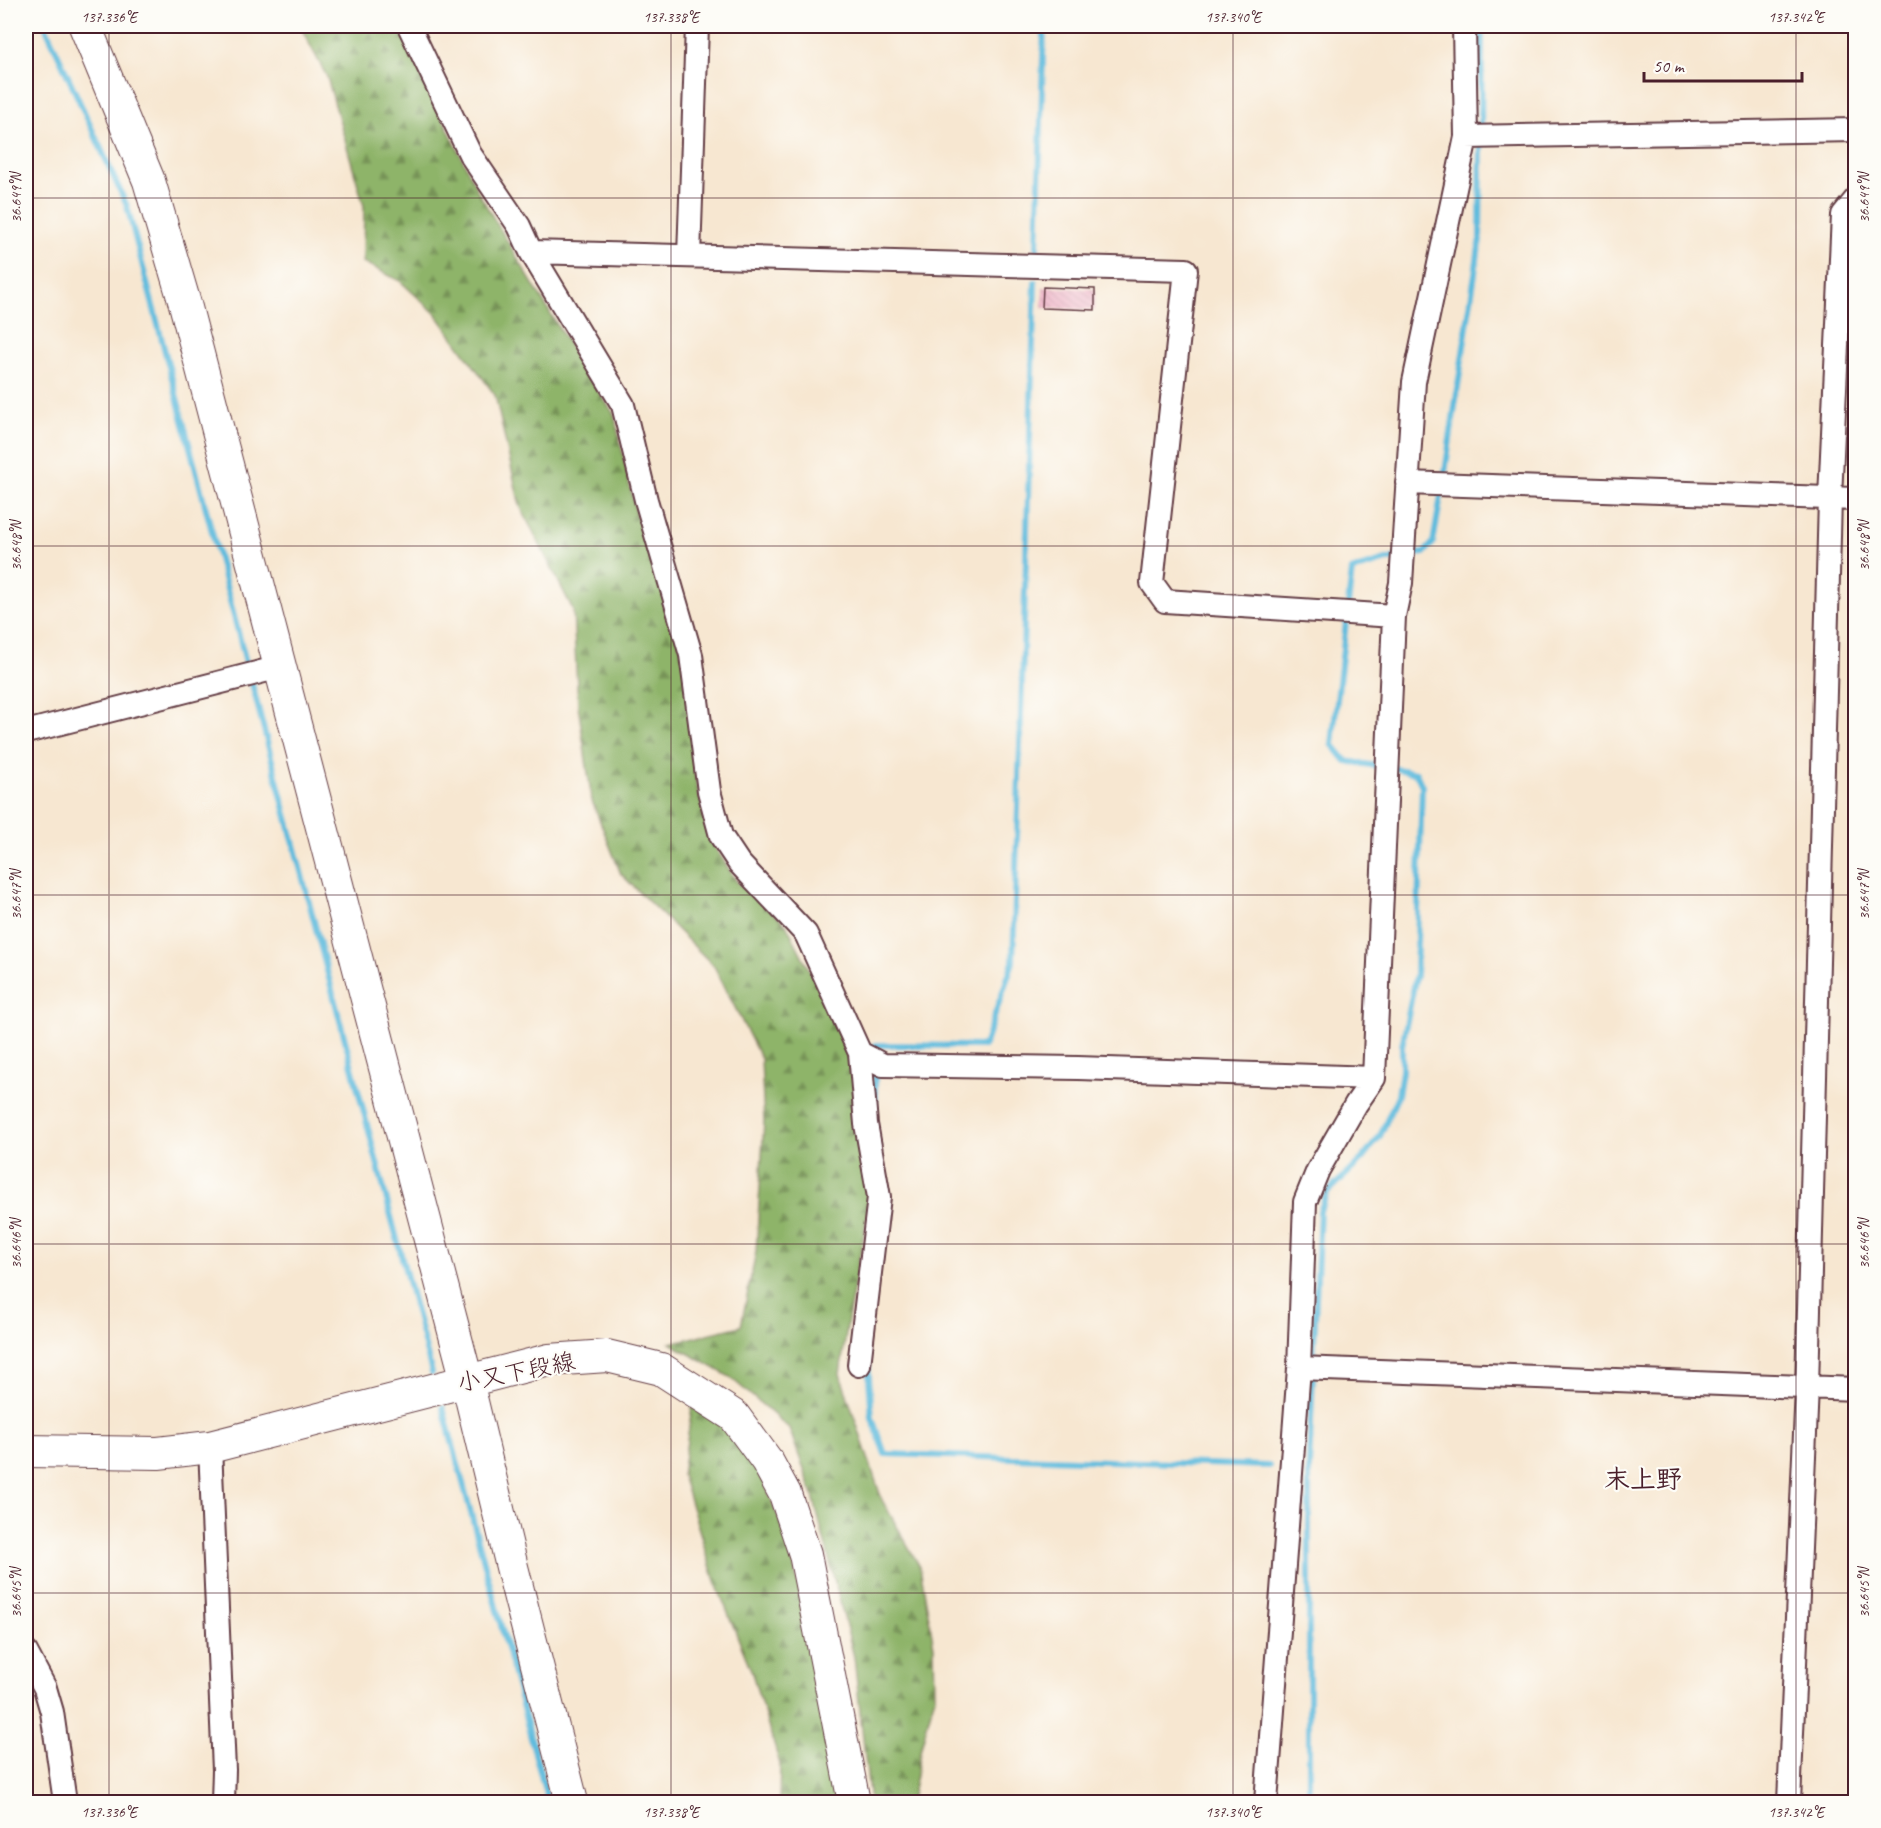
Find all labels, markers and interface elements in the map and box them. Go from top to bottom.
text: 137.336°E [81,8,139,27]
text: 137.338°E [643,8,701,27]
text: 137.340°E [1205,8,1263,27]
text: 137.342°E [1768,8,1826,27]
scale bar [1644,45,1802,83]
text: 50 m [1653,55,1686,77]
text: 36.649°N [7,170,26,223]
text: 36.649°N [1855,170,1874,223]
text: 36.648°N [7,518,26,571]
text: 36.648°N [1855,518,1874,571]
text: 36.647°N [7,867,26,920]
text: 36.647°N [1855,867,1874,920]
text: 36.646°N [7,1216,26,1269]
text: 36.646°N [1855,1216,1874,1269]
street label: 小又下段線 [454,1346,578,1398]
district label: 末上野 [1604,1463,1682,1496]
text: 36.645°N [7,1565,26,1618]
text: 36.645°N [1855,1565,1874,1618]
text: 137.336°E [81,1803,139,1822]
text: 137.338°E [643,1803,701,1822]
text: 137.340°E [1205,1803,1263,1822]
text: 137.342°E [1768,1803,1826,1822]

